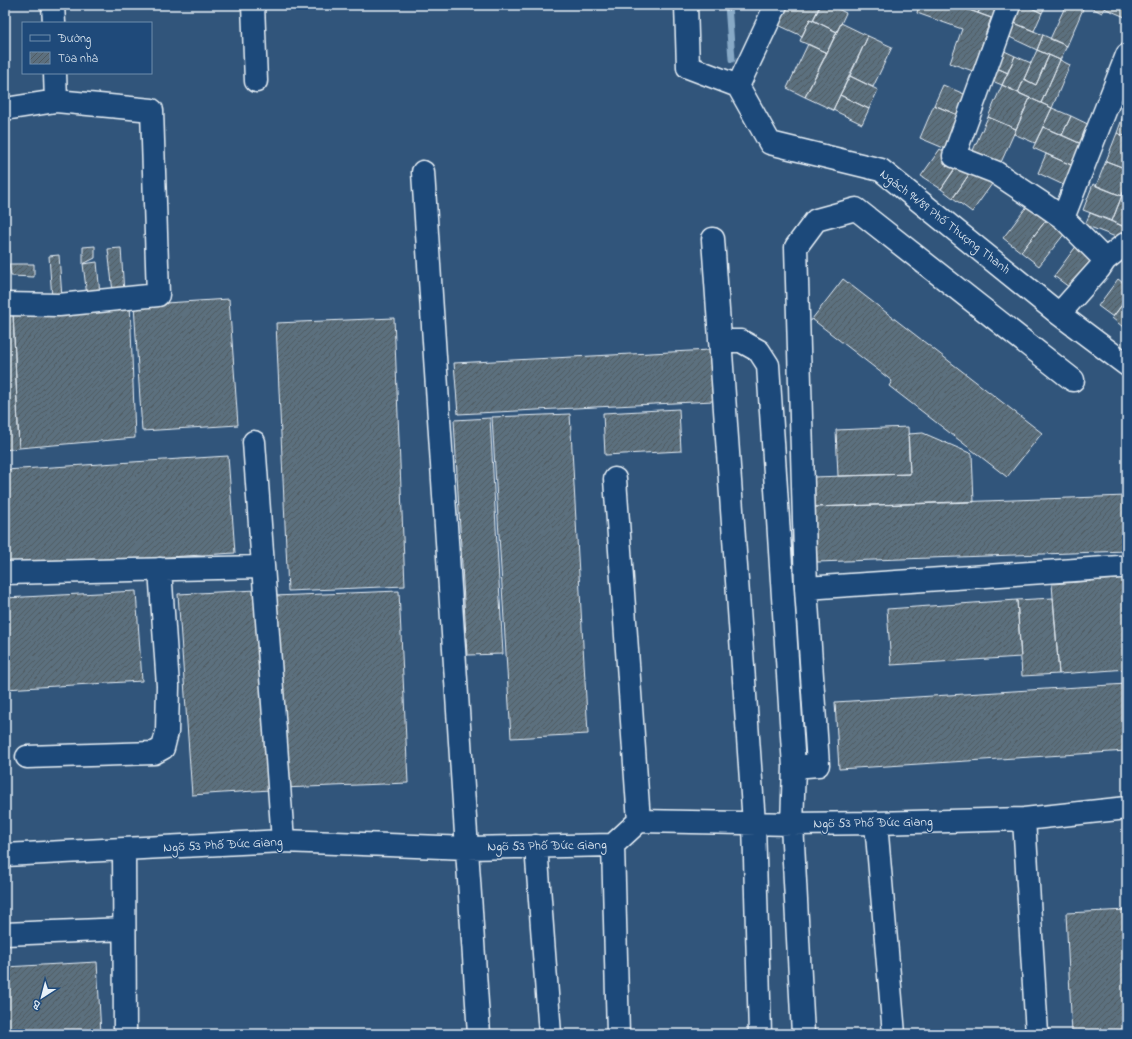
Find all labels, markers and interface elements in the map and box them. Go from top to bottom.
legend [22,22,152,74]
text: Đường [57,30,91,49]
text: Tòa nhà [58,50,98,68]
street label: Ngách 94/89 Phố Thượng Thanh [875,165,1014,280]
street label: Ngõ 53 Phố Đức Giang [813,812,933,835]
street label: Ngõ 53 Phố Đức Giang [163,832,283,859]
street label: Ngõ 53 Phố Đức Giang [487,835,607,858]
north arrow [22,977,62,1017]
text: B [29,995,45,1014]

